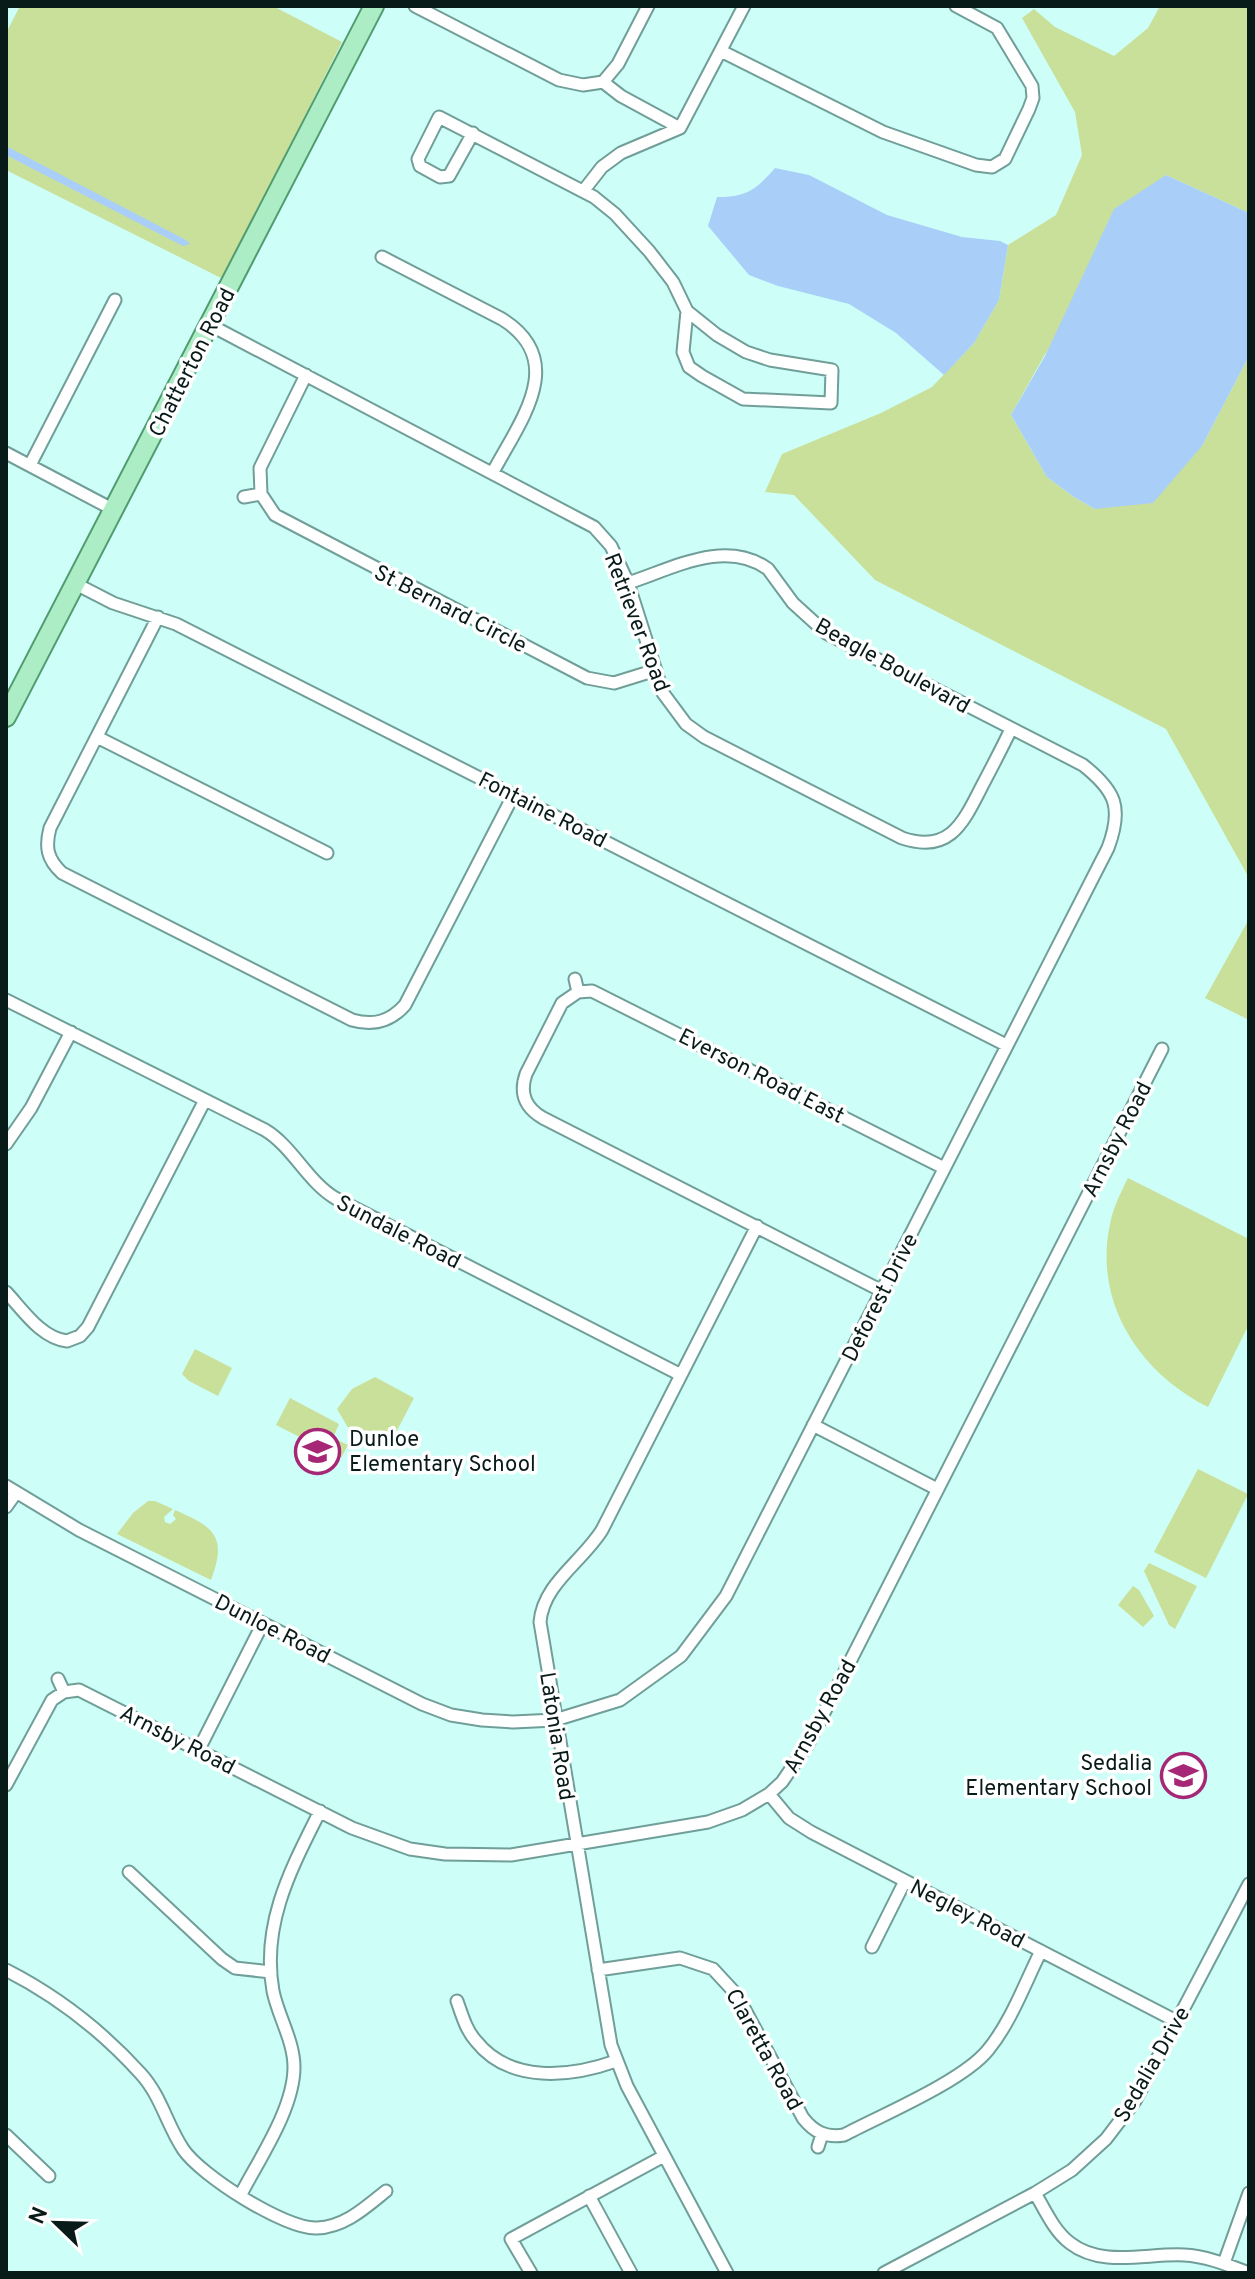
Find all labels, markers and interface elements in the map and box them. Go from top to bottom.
street label: Chatterton Road [144,284,242,442]
street label: Retriever Road [597,550,675,696]
street label: St Bernard Circle [369,560,531,660]
street label: Beagle Boulevard [810,613,974,721]
street label: Fontaine Road [473,767,611,855]
street label: Everson Road East [673,1024,848,1131]
street label: Arnsby Road [1078,1078,1159,1202]
street label: Sundale Road [331,1190,465,1276]
street label: Deforest Drive [837,1229,925,1367]
school or university icon: Dunloe Elementary School [294,1427,342,1475]
place label: Dunloe Elementary School [349,1427,536,1479]
street label: Dunloe Road [209,1590,334,1671]
street label: Arnsby Road [779,1656,864,1779]
street label: Latonia Road [532,1670,579,1802]
street label: Arnsby Road [115,1701,239,1782]
place label: Sedalia Elementary School [965,1751,1152,1803]
school or university icon: Sedalia Elementary School [1159,1751,1207,1799]
street label: Negley Road [905,1875,1029,1956]
street label: Claretta Road [718,1985,807,2116]
street label: Sedalia Drive [1109,2003,1197,2128]
north arrow [16,2183,96,2263]
text: N [24,2204,55,2229]

